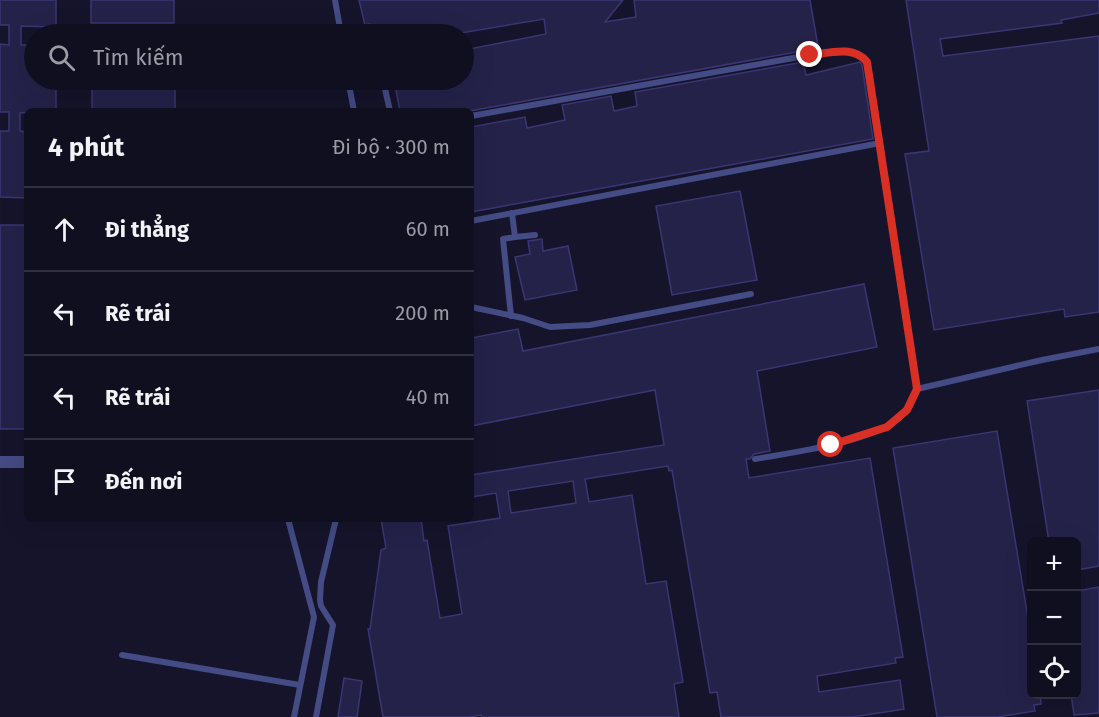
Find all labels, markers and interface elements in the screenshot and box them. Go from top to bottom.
search box [24,24,474,90]
icon: search [45,41,78,74]
route end [796,41,822,67]
text: Tìm kiếm [93,44,184,71]
text: 4 phút [48,132,124,163]
text: Đi bộ · 300 m [332,135,450,159]
icon: ahead [48,213,81,246]
text: Đi thẳng [105,216,189,243]
text: 60 m [406,217,450,241]
icon: left [48,297,81,330]
text: Rẽ trái [105,300,170,327]
text: 200 m [395,301,450,325]
icon: left [48,381,81,414]
text: Rẽ trái [105,384,170,411]
text: 40 m [406,385,450,409]
route start [817,431,843,457]
icon: arrive [48,465,81,498]
text: Đến nơi [105,468,182,495]
map controls [1027,537,1081,699]
button: + [1027,537,1081,591]
button: − [1027,591,1081,645]
button: locate [1027,645,1081,699]

